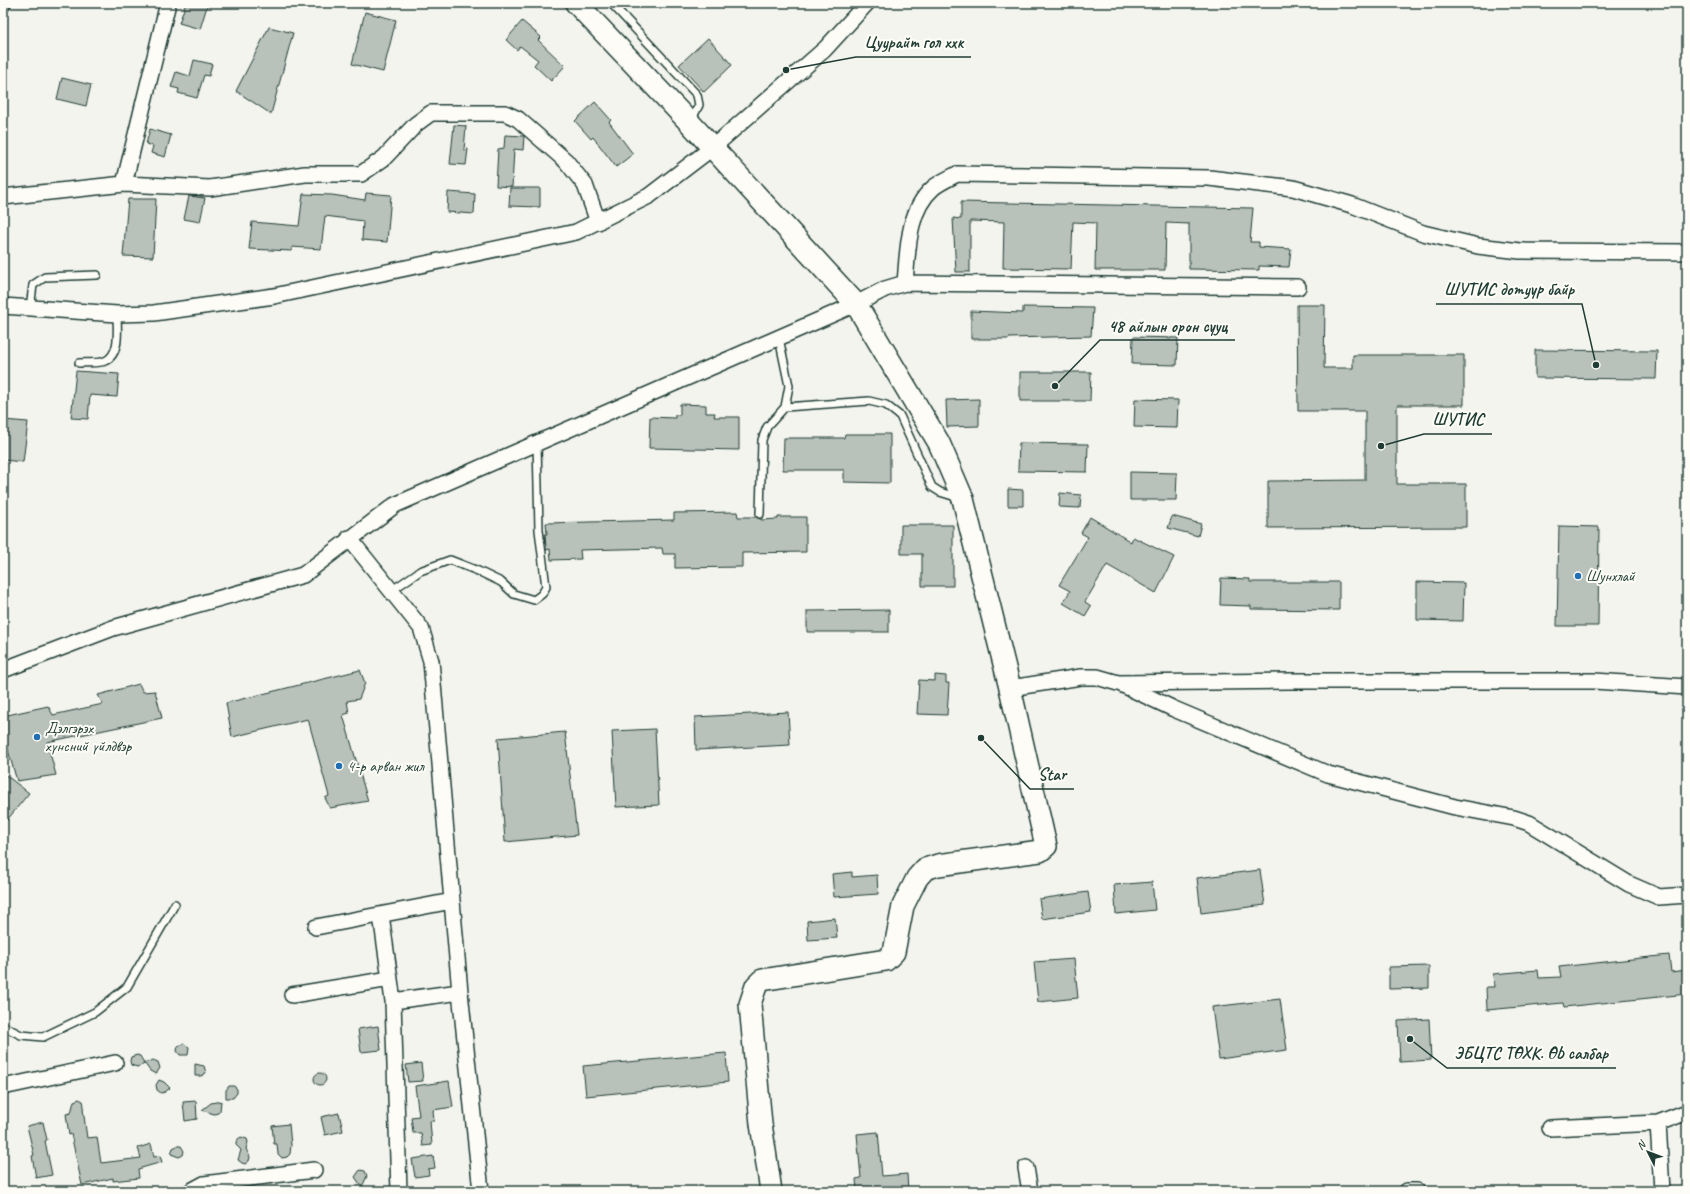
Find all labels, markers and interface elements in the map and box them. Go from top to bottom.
callout: Цуурайт гол ххк [856,28,971,57]
text: Цуурайт гол ххк [864,32,965,53]
callout: ШУТИС дотуур байр [1436,275,1582,304]
text: ШУТИС дотуур байр [1444,279,1576,300]
callout: 48 айлын орон сууц [1100,311,1235,340]
text: 48 айлын орон сууц [1108,316,1228,337]
callout: ШУТИС [1424,405,1492,434]
text: ШУТИС [1432,409,1486,430]
place label: Шунхлай [1586,566,1636,586]
marker: Шунхлай [1573,571,1583,581]
place label: Дэлгэрэх хүнсний үйлдвэр [45,718,132,756]
marker: Дэлгэрэх хүнсний үйлдвэр [32,732,42,742]
place label: 4-р арван жил [347,756,425,776]
callout: Star [1030,760,1074,789]
marker: 4-р арван жил [334,761,344,771]
text: Star [1038,764,1068,785]
callout: ЭБЦТС ТӨХК. ӨЬ салбар [1447,1039,1616,1068]
text: ЭБЦТС ТӨХК. ӨЬ салбар [1454,1043,1609,1064]
north arrow [1628,1132,1668,1172]
text: N [1633,1136,1650,1153]

